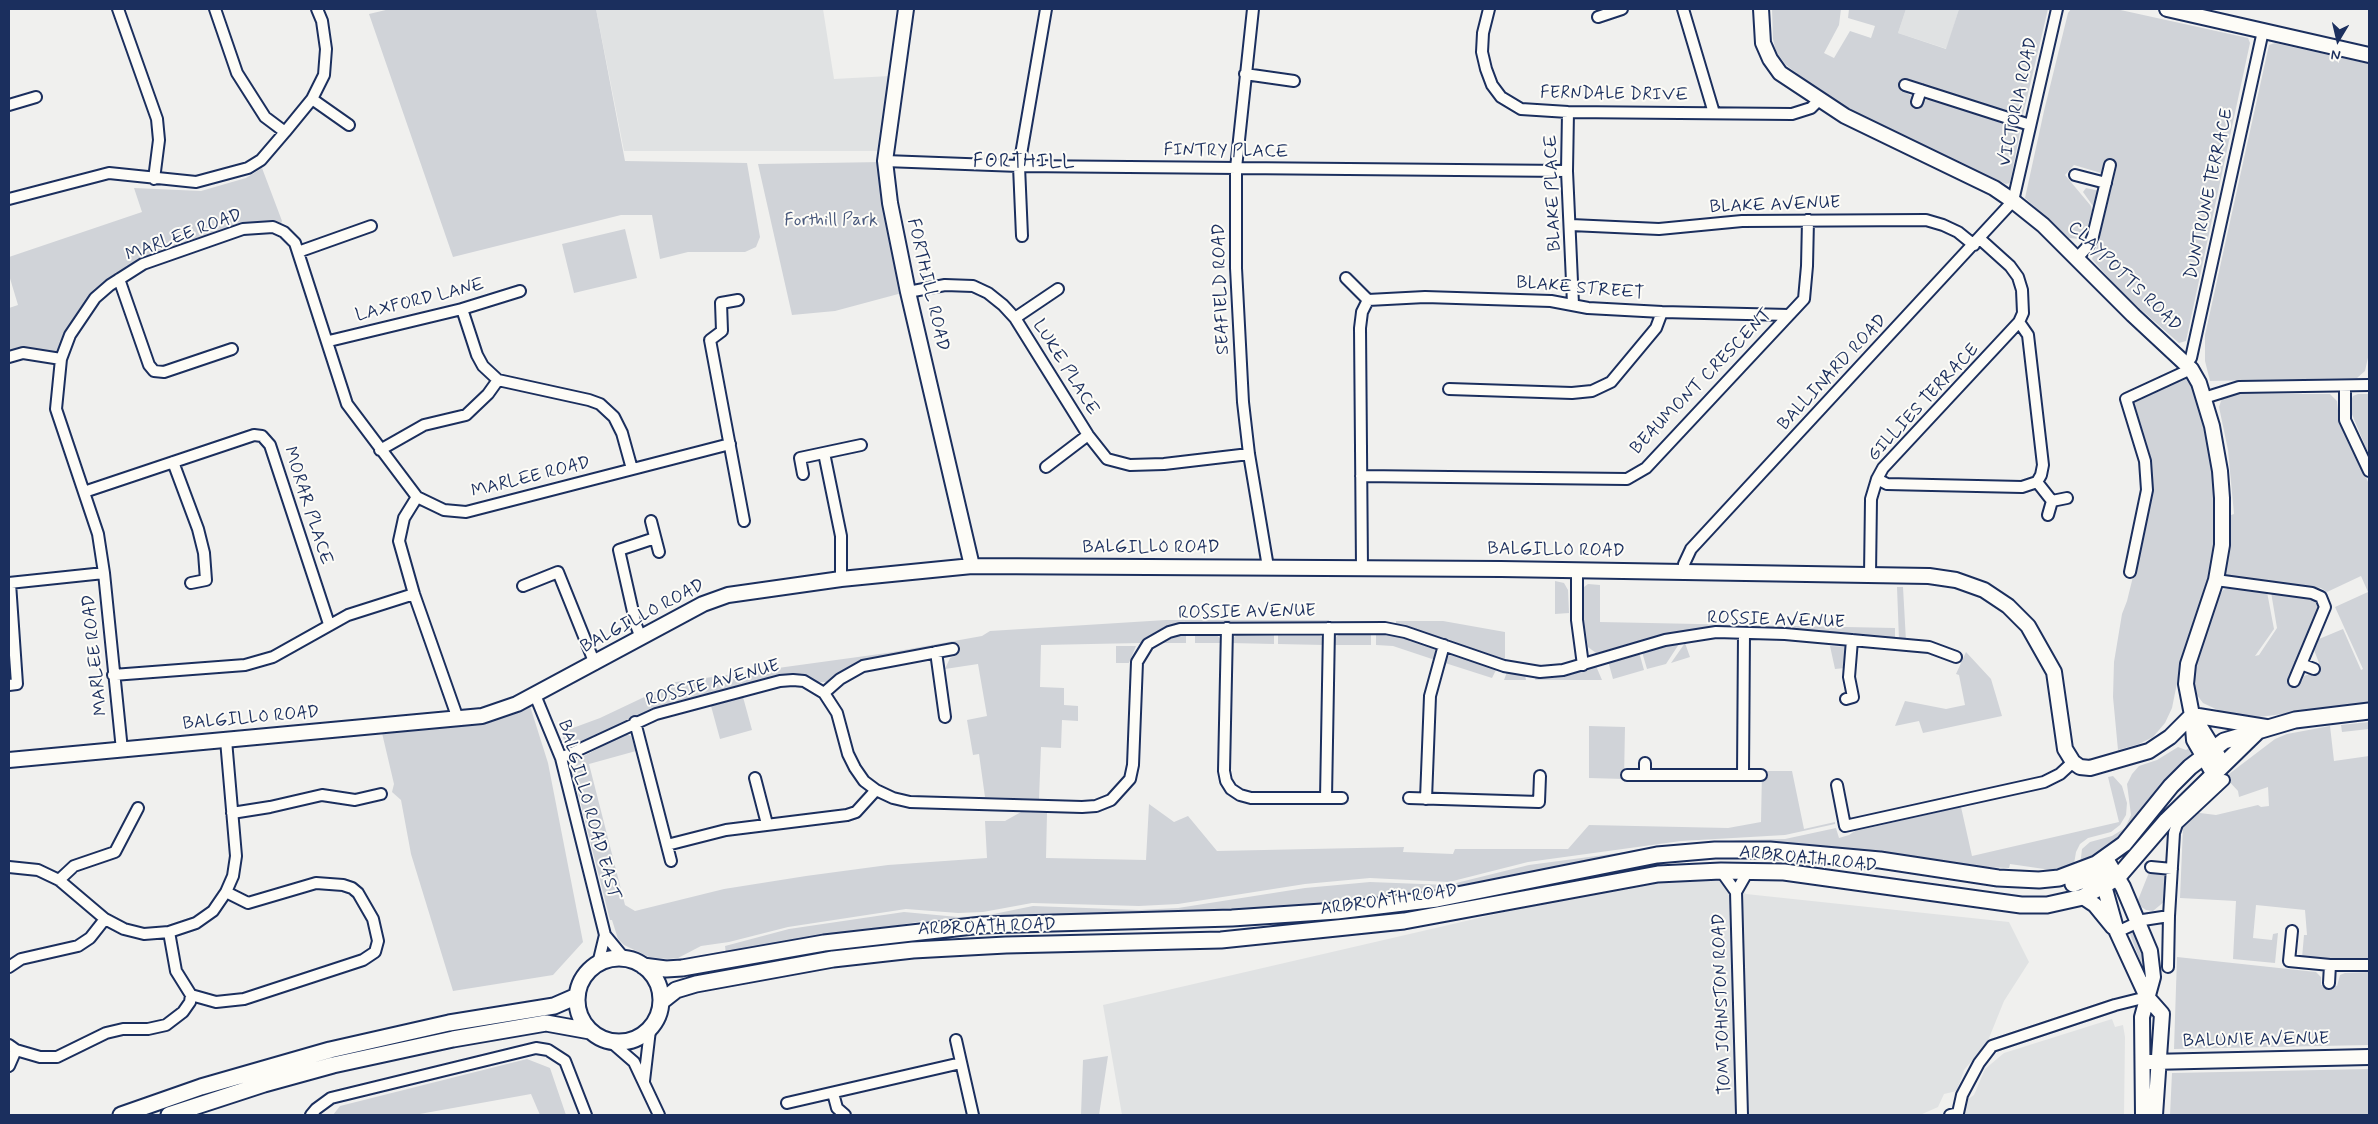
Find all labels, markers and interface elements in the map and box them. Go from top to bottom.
north arrow [2313,15,2363,65]
street label: VICTORIA ROAD [1995,35,2043,169]
text: N [2330,45,2342,64]
street label: FERNDALE DRIVE [1540,83,1688,107]
street label: DUNTRUNE TERRACE [2181,107,2239,281]
street label: BLAKE PLACE [1541,134,1567,252]
street label: FINTRY PLACE [1163,140,1289,164]
district label: FORTHILL [972,151,1076,175]
street label: BLAKE AVENUE [1709,193,1841,219]
street label: MARLEE ROAD [123,205,245,267]
park label: Forthill Park [784,210,878,232]
street label: FORTHILL ROAD [901,217,953,353]
street label: CLAYPOTTS ROAD [2063,217,2185,337]
street label: SEAFIELD ROAD [1209,223,1235,355]
street label: BLAKE STREET [1515,273,1645,305]
street label: LAXFORD LANE [353,275,487,327]
street label: BEAUMONT CRESCENT [1627,304,1777,460]
street label: BALLINARD ROAD [1774,311,1892,435]
street label: LUKE PLACE [1027,316,1103,420]
street label: GILLIES TERRACE [1864,340,1984,466]
street label: MORAR PLACE [278,444,336,568]
street label: MARLEE ROAD [469,453,593,503]
street label: BALGILLO ROAD [1082,537,1220,559]
street label: BALGILLO ROAD [1487,539,1625,563]
street label: BALGILLO ROAD [577,575,709,659]
street label: MARLEE ROAD [79,593,113,717]
street label: ROSSIE AVENUE [1178,601,1316,625]
street label: ROSSIE AVENUE [1707,608,1845,634]
street label: ROSSIE AVENUE [644,656,782,712]
street label: BALGILLO ROAD [182,702,320,736]
street label: BALGILLO ROAD EAST [552,718,624,902]
street label: ARBROATH ROAD [1738,842,1878,878]
street label: ARBROATH ROAD [1319,881,1459,921]
street label: TOM JOHNSTON ROAD [1709,913,1737,1095]
street label: ARBROATH ROAD [918,915,1056,941]
street label: BALUNIE AVENUE [2183,1029,2329,1053]

